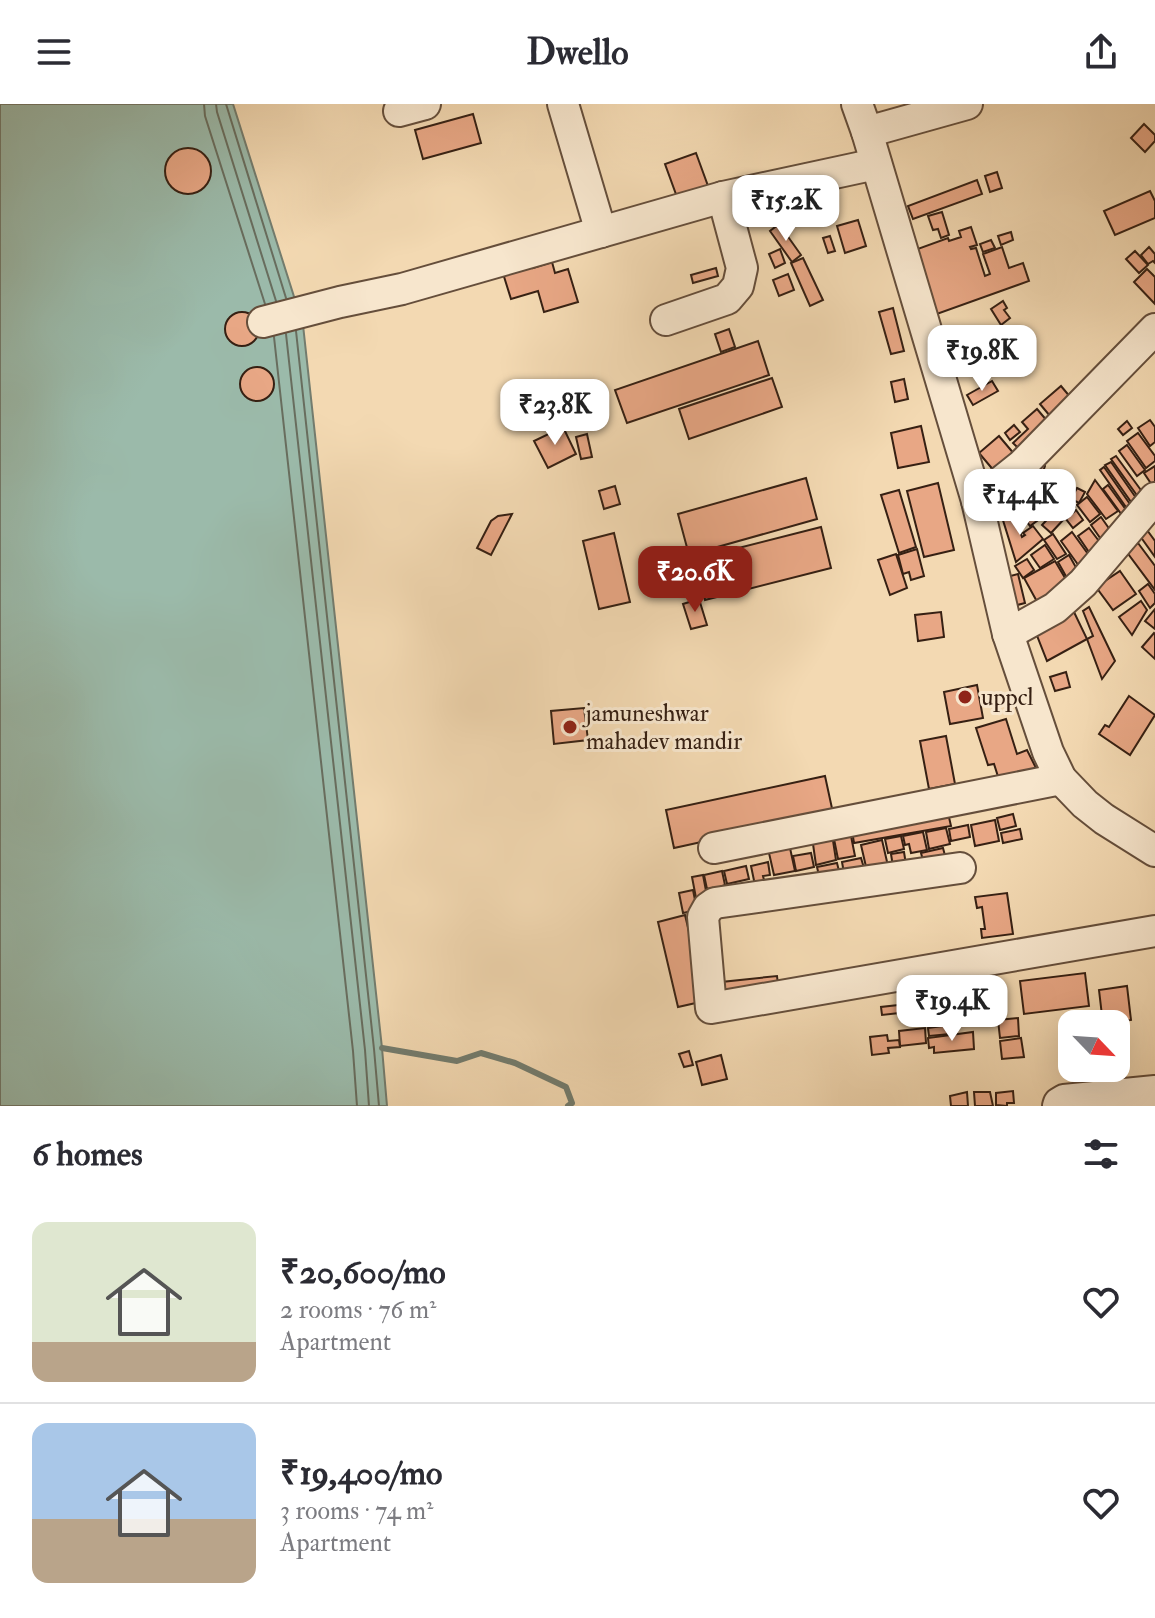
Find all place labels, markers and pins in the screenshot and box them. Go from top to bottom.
pin: ₹15.2K [721,175,851,243]
pin: ₹19.8K [917,325,1047,393]
pin: ₹23.8K [490,379,620,447]
pin: ₹14.4K [955,469,1085,537]
pin: ₹20.6K [630,546,760,614]
place label: uppcl [981,682,1034,713]
marker: uppcl [956,688,974,706]
place label: jamuneshwar mahadev mandir [582,698,742,757]
marker: jamuneshwar mahadev mandir [561,718,579,736]
pin: ₹19.4K [887,975,1017,1043]

